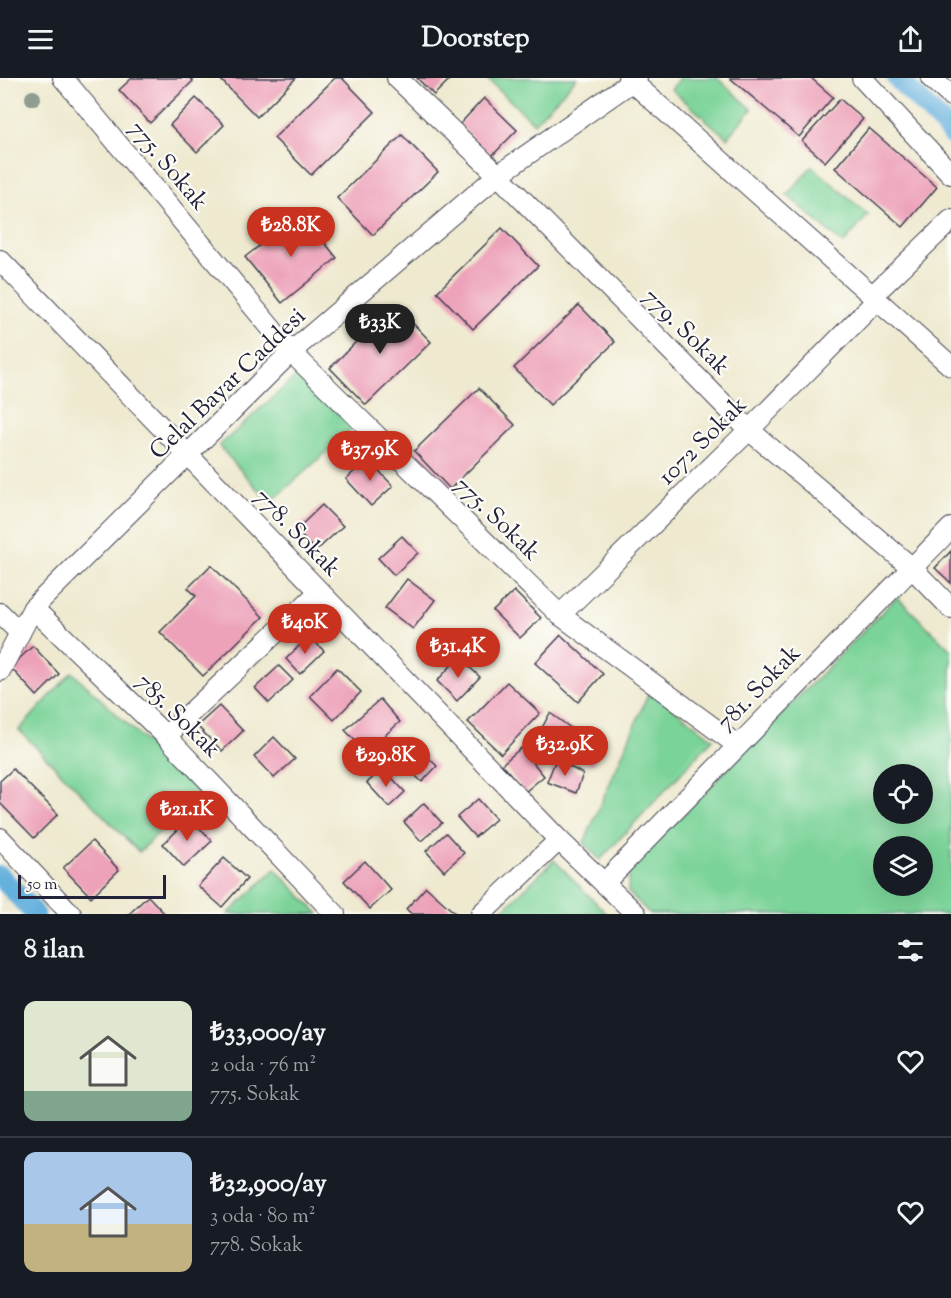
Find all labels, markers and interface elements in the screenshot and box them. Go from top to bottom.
text: Doorstep [421,20,530,59]
icon: menu [24,23,57,56]
icon: share [894,23,927,56]
street label: 775. Sokak [120,114,215,219]
pin: ₺28.8K [242,207,340,258]
text: ₺28.8K [261,212,321,241]
street label: 779. Sokak [634,281,737,384]
street label: Celal Bayar Caddesi [143,301,314,468]
pin: ₺33K [344,304,416,355]
text: ₺33K [359,309,401,338]
street label: 1072 Sokak [651,389,755,493]
pin: ₺37.9K [321,431,419,482]
text: ₺37.9K [341,436,399,465]
street label: 775. Sokak [446,470,547,569]
street label: 778. Sokak [246,481,348,585]
pin: ₺40K [269,604,341,655]
text: ₺40K [282,609,328,638]
pin: ₺31.4K [409,628,507,679]
text: ₺31.4K [430,633,486,662]
street label: 781. Sokak [710,638,809,739]
street label: 785. Sokak [127,666,228,767]
pin: ₺32.9K [516,726,614,777]
text: ₺32.9K [536,731,594,760]
pin: ₺29.8K [337,737,435,788]
text: ₺29.8K [356,742,416,771]
map controls [873,764,933,896]
button: locate [873,764,933,824]
pin: ₺21.1K [138,791,236,842]
text: ₺21.1K [160,796,214,825]
button: layers [873,836,933,896]
scale bar [18,872,166,900]
text: 50 m [27,874,58,897]
text: 8 ilan [24,932,85,969]
icon: filters [894,934,927,967]
text: ₺33,000/ay [210,1015,326,1052]
icon: home [72,1025,144,1097]
icon: heart [894,1045,927,1078]
text: 2 oda · 76 m² [210,1052,316,1081]
text: 775. Sokak [210,1081,300,1110]
text: ₺32,900/ay [210,1166,327,1203]
icon: home [72,1176,144,1248]
icon: heart [894,1196,927,1229]
text: 3 oda · 80 m² [210,1203,315,1232]
text: 778. Sokak [210,1232,303,1261]

